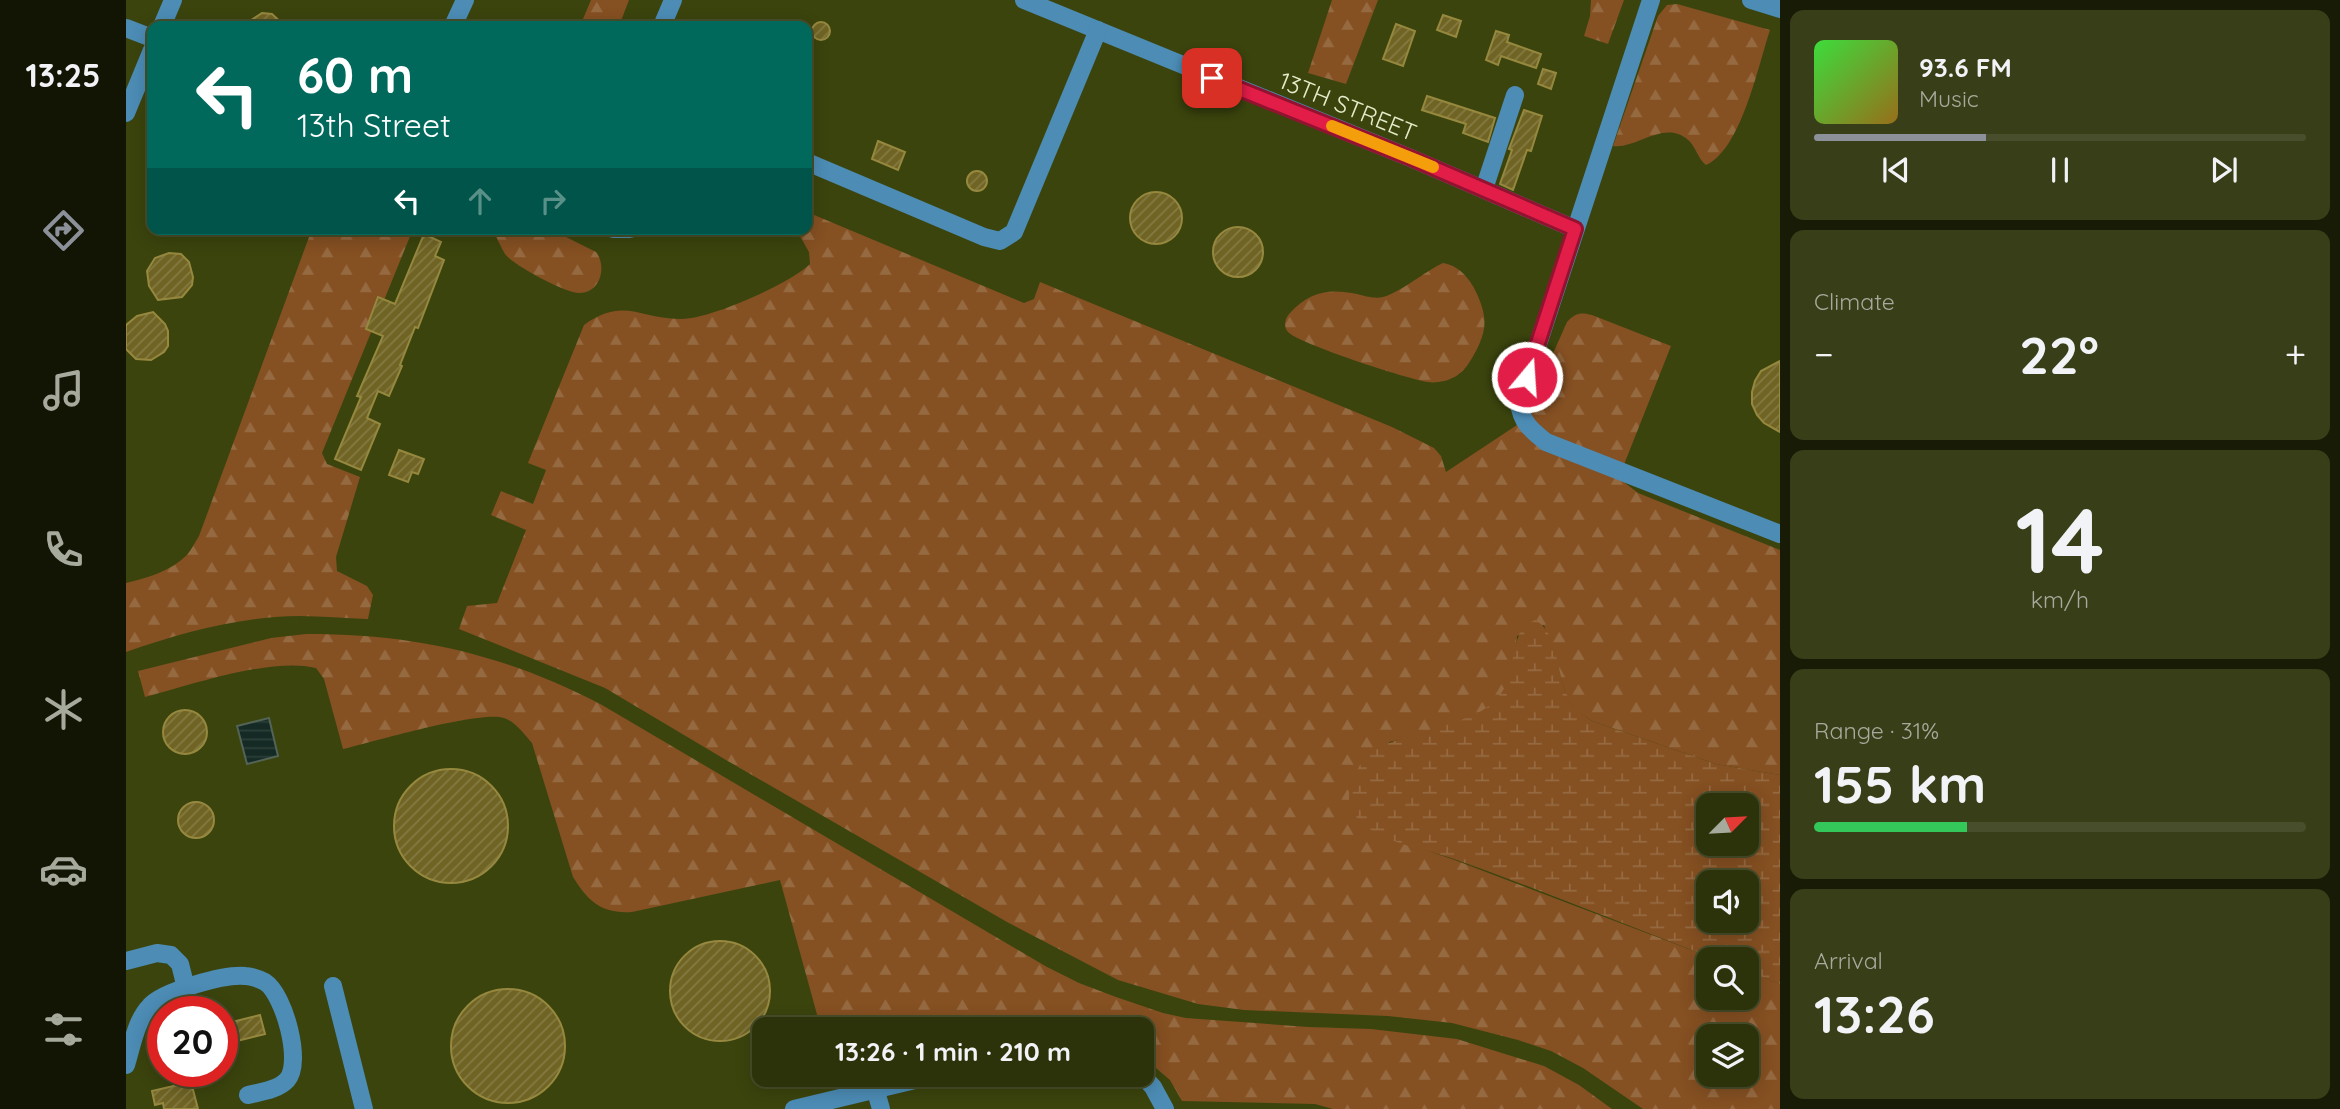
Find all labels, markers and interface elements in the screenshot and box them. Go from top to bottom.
text: 60 m [297,44,413,105]
pin [1182,48,1242,108]
icon: left [182,49,273,140]
text: 93.6 FM [1919,51,2012,84]
text: 13:25 [25,55,101,95]
icon: arrive [1193,59,1231,97]
street label: 13TH STREET [1275,65,1421,147]
text: Music [1919,84,1979,113]
text: 13th Street [297,105,451,145]
icon: previous [1877,151,1915,189]
icon: pause [2041,151,2079,189]
icon: next [2205,151,2243,189]
icon: left [388,182,426,220]
icon: ahead [461,182,499,220]
icon: right [534,182,572,220]
icon: directions [39,206,88,255]
text: Climate [1814,287,1895,316]
text: 22° [2019,322,2099,387]
text: − [1814,330,1834,378]
text: + [2285,330,2306,378]
position arrow [1490,340,1564,414]
icon: music [39,366,88,415]
text: 14 [2016,482,2104,596]
icon: phone [39,525,88,574]
text: km/h [2031,585,2089,614]
icon: climate [39,685,88,734]
text: Range · 31% [1814,716,1939,745]
text: 155 km [1814,751,1986,816]
north arrow [1696,793,1759,856]
map controls [1696,793,1759,1087]
icon: car [39,845,88,894]
button: sound [1696,870,1759,933]
text: Arrival [1814,946,1883,975]
button: search [1696,947,1759,1010]
text: 13:26 [1814,981,1935,1046]
speed limit sign: 20 [147,996,238,1087]
icon: filters [39,1005,88,1054]
button: layers [1696,1024,1759,1087]
text: 13:26 · 1 min · 210 m [835,1035,1071,1068]

